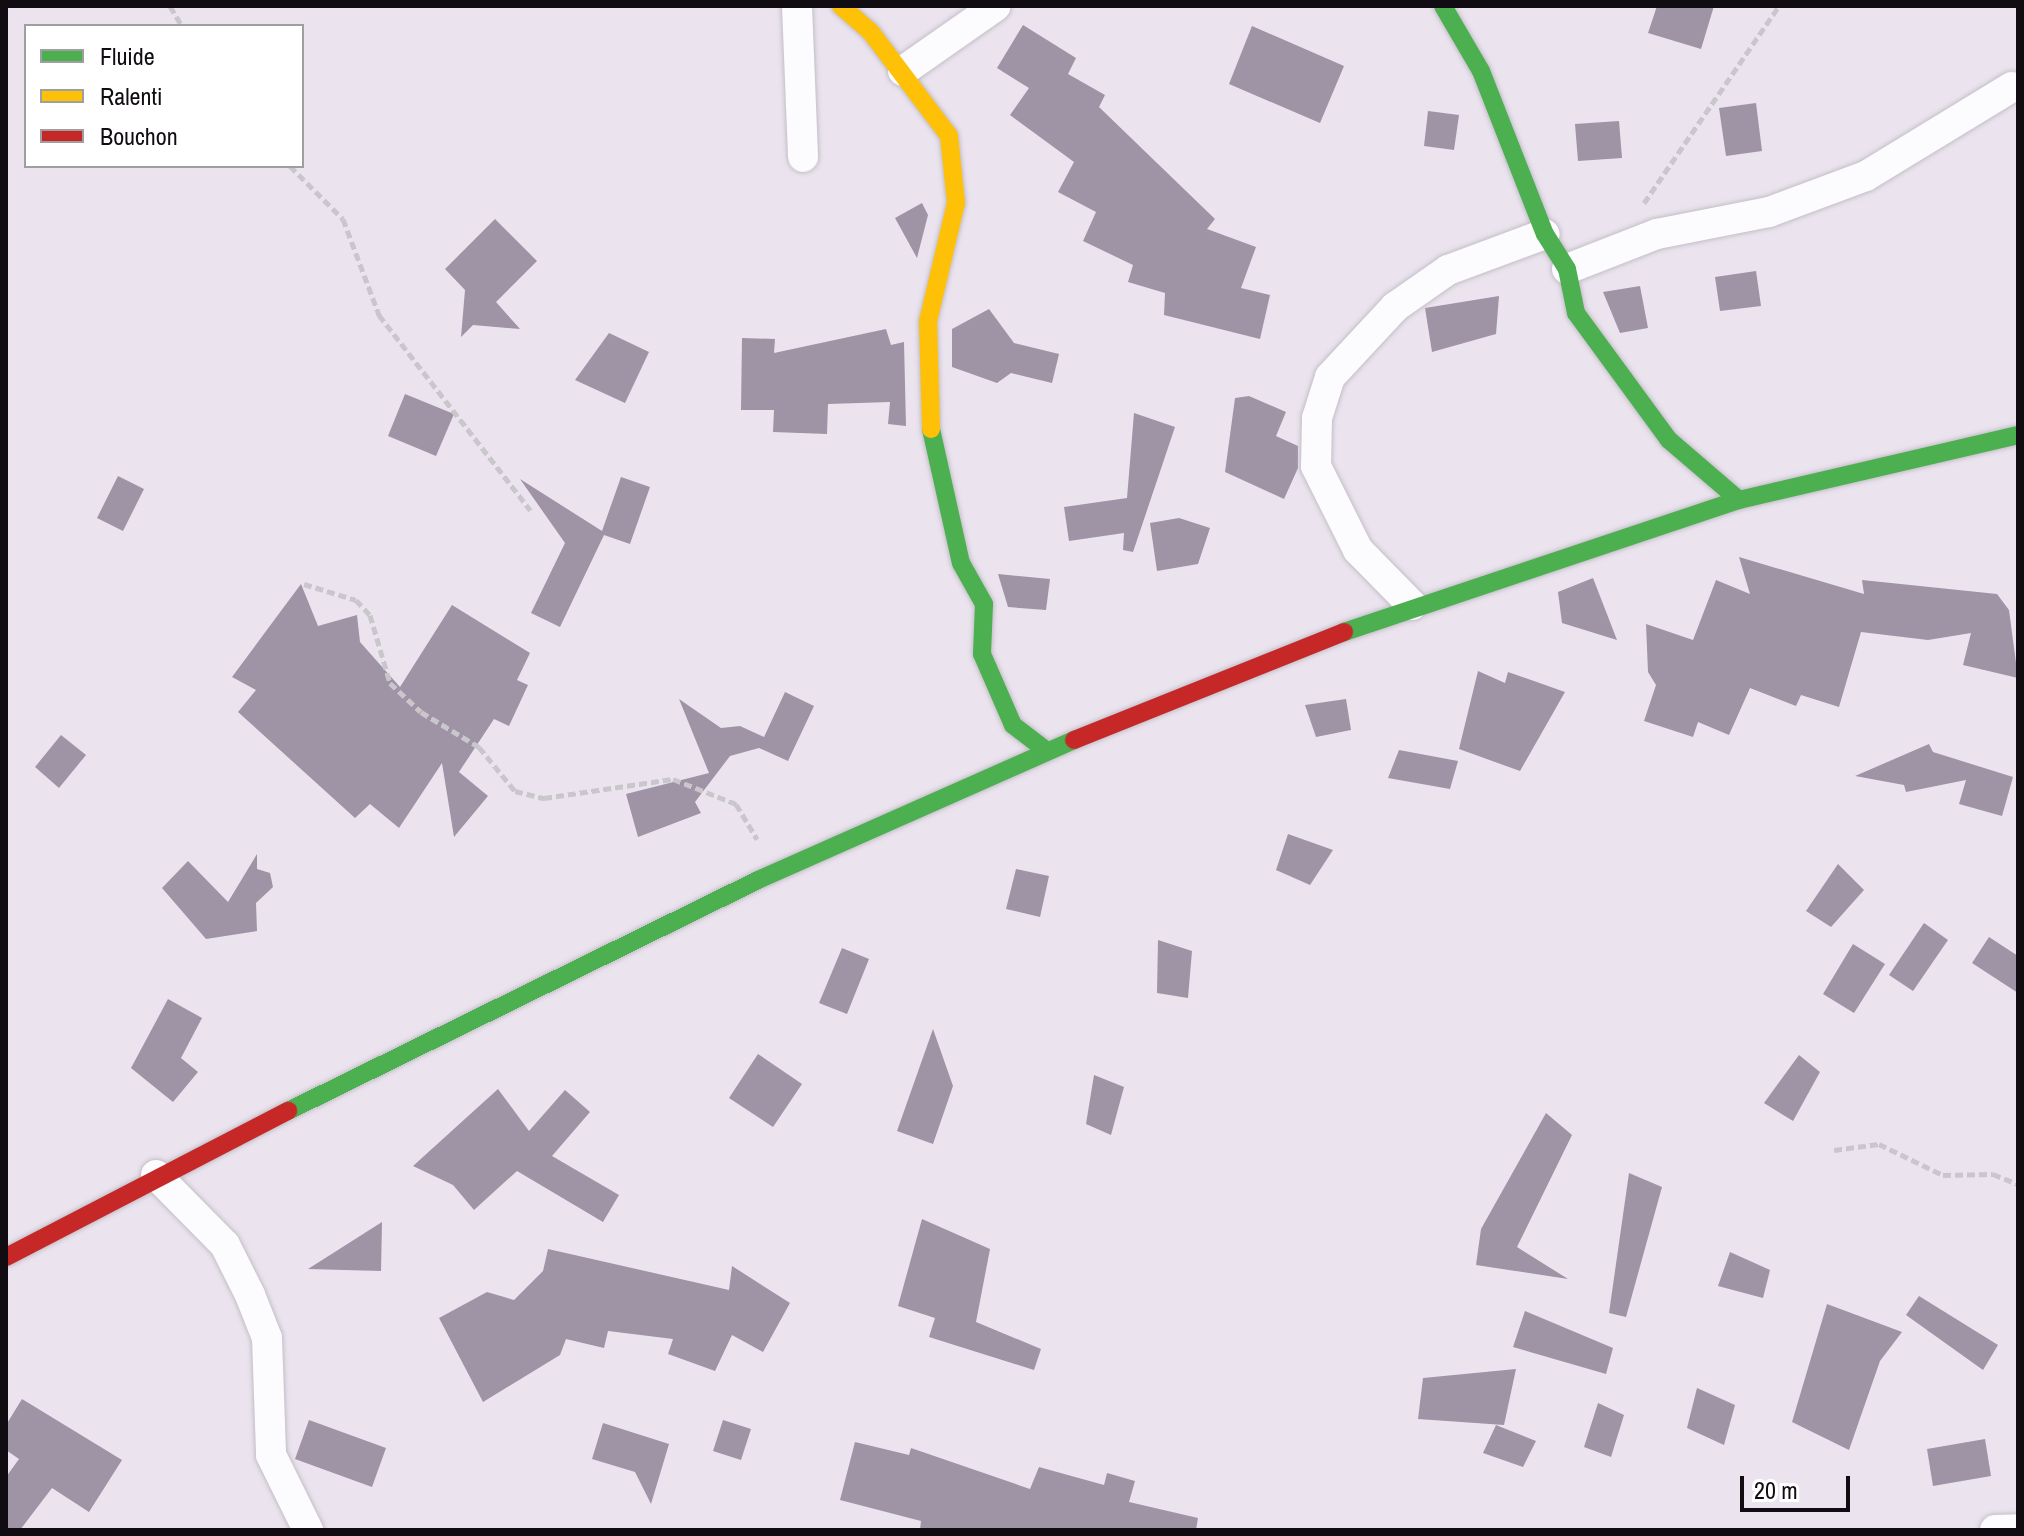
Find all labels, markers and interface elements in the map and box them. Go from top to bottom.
legend [24,24,304,168]
text: Fluide [100,40,155,72]
text: Ralenti [100,80,162,112]
text: Bouchon [100,120,178,152]
scale bar [1744,1460,1854,1510]
text: 20 m [1754,1474,1798,1506]

